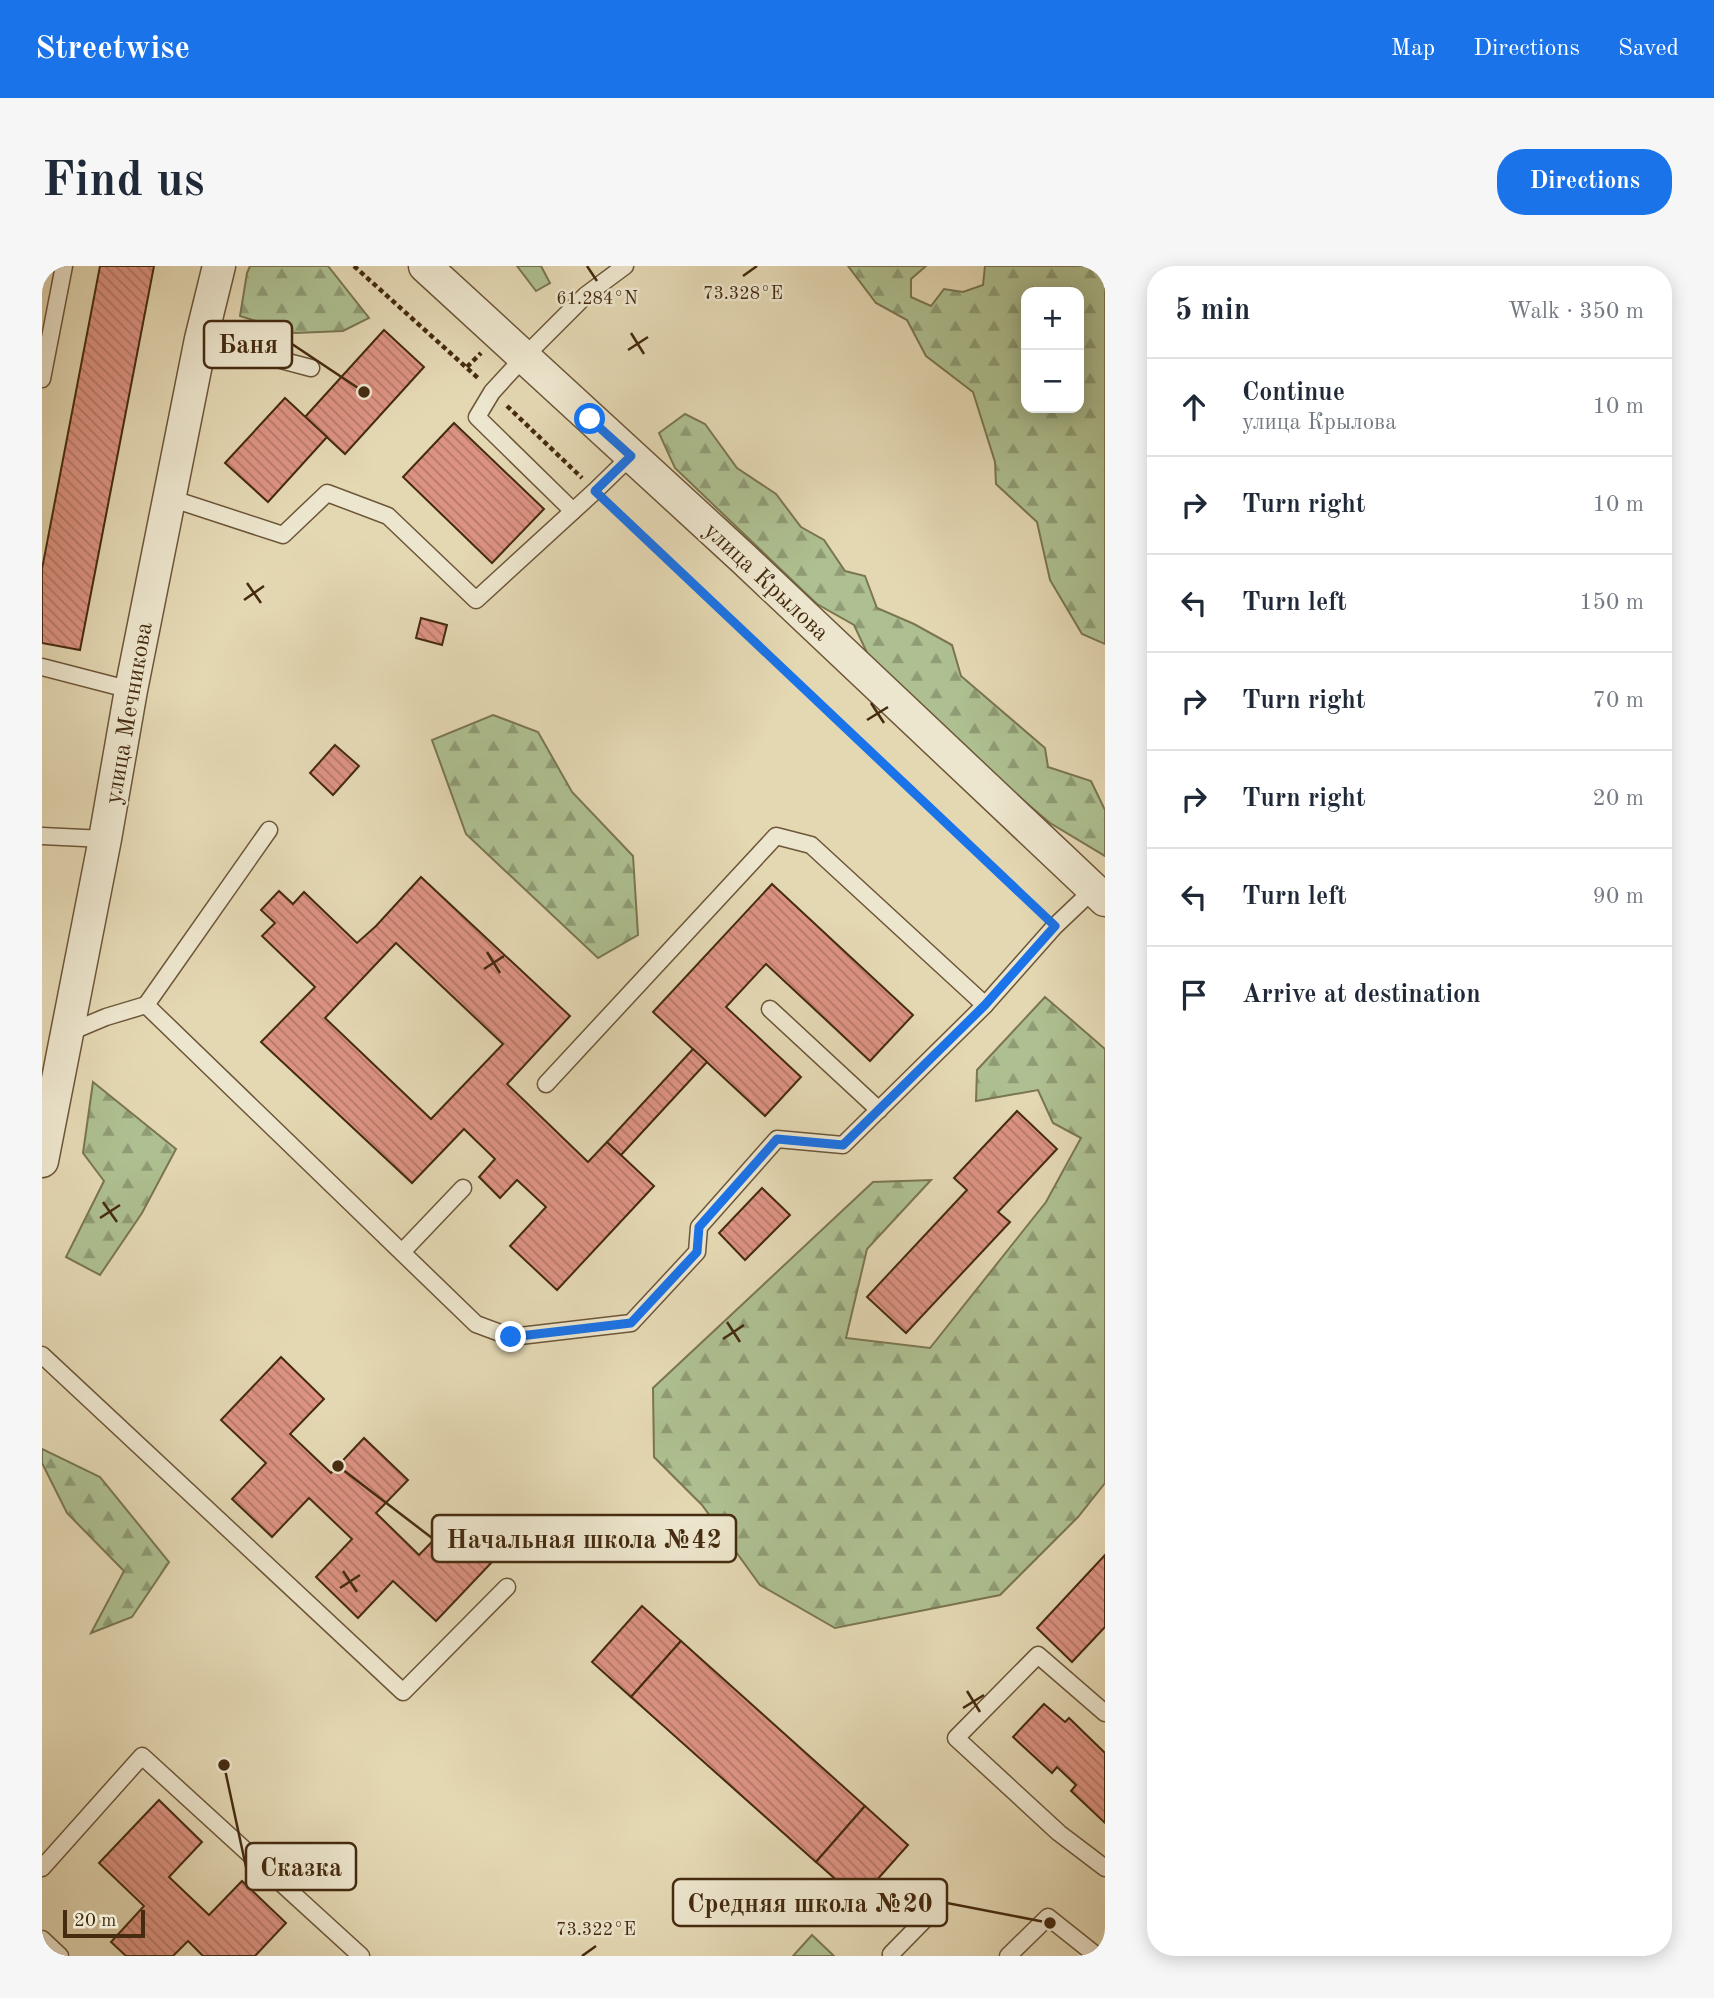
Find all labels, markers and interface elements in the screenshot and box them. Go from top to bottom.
text: Streetwise [35,33,190,66]
text: Map [1391,37,1435,61]
text: Directions [1473,37,1580,61]
text: Saved [1618,37,1679,61]
button: Directions [1497,149,1672,215]
text: Find us [42,158,205,207]
text: 73.328°E [703,285,783,303]
map controls [1021,287,1084,413]
button: + [1021,287,1084,350]
text: 61.284°N [556,290,638,308]
text: 5 min [1175,296,1250,326]
text: Walk · 350 m [1508,300,1644,323]
callout: Баня [204,321,292,368]
text: Баня [218,333,278,359]
button: − [1021,350,1084,413]
text: Continue [1242,380,1345,406]
icon: ahead [1175,388,1213,426]
text: 10 m [1593,395,1644,418]
route start [574,403,605,434]
text: улица Крылова [1242,411,1397,434]
icon: right [1175,486,1213,524]
text: Turn right [1242,492,1365,518]
text: 10 m [1593,493,1644,516]
street label: улица Крылова [698,519,833,646]
icon: left [1175,584,1213,622]
text: Turn left [1242,590,1347,616]
text: 150 m [1579,591,1644,614]
street label: улица Мечникова [102,620,158,806]
icon: right [1175,682,1213,720]
text: Turn right [1242,688,1365,714]
text: 70 m [1593,689,1644,712]
icon: right [1175,780,1213,818]
text: Turn right [1242,786,1365,812]
text: 20 m [1593,787,1644,810]
icon: left [1175,878,1213,916]
text: Turn left [1242,884,1347,910]
text: 90 m [1593,885,1644,908]
icon: arrive [1175,976,1213,1014]
text: Arrive at destination [1242,982,1481,1008]
route end [495,1321,526,1352]
callout: Начальная школа №42 [432,1515,736,1562]
text: Начальная школа №42 [446,1528,722,1554]
callout: Сказка [246,1843,356,1890]
text: Сказка [260,1856,342,1882]
callout: Средняя школа №20 [673,1879,947,1926]
text: Средняя школа №20 [687,1892,933,1918]
scale bar [63,1907,145,1939]
text: 20 m [74,1912,116,1931]
text: 73.322°E [556,1921,636,1939]

